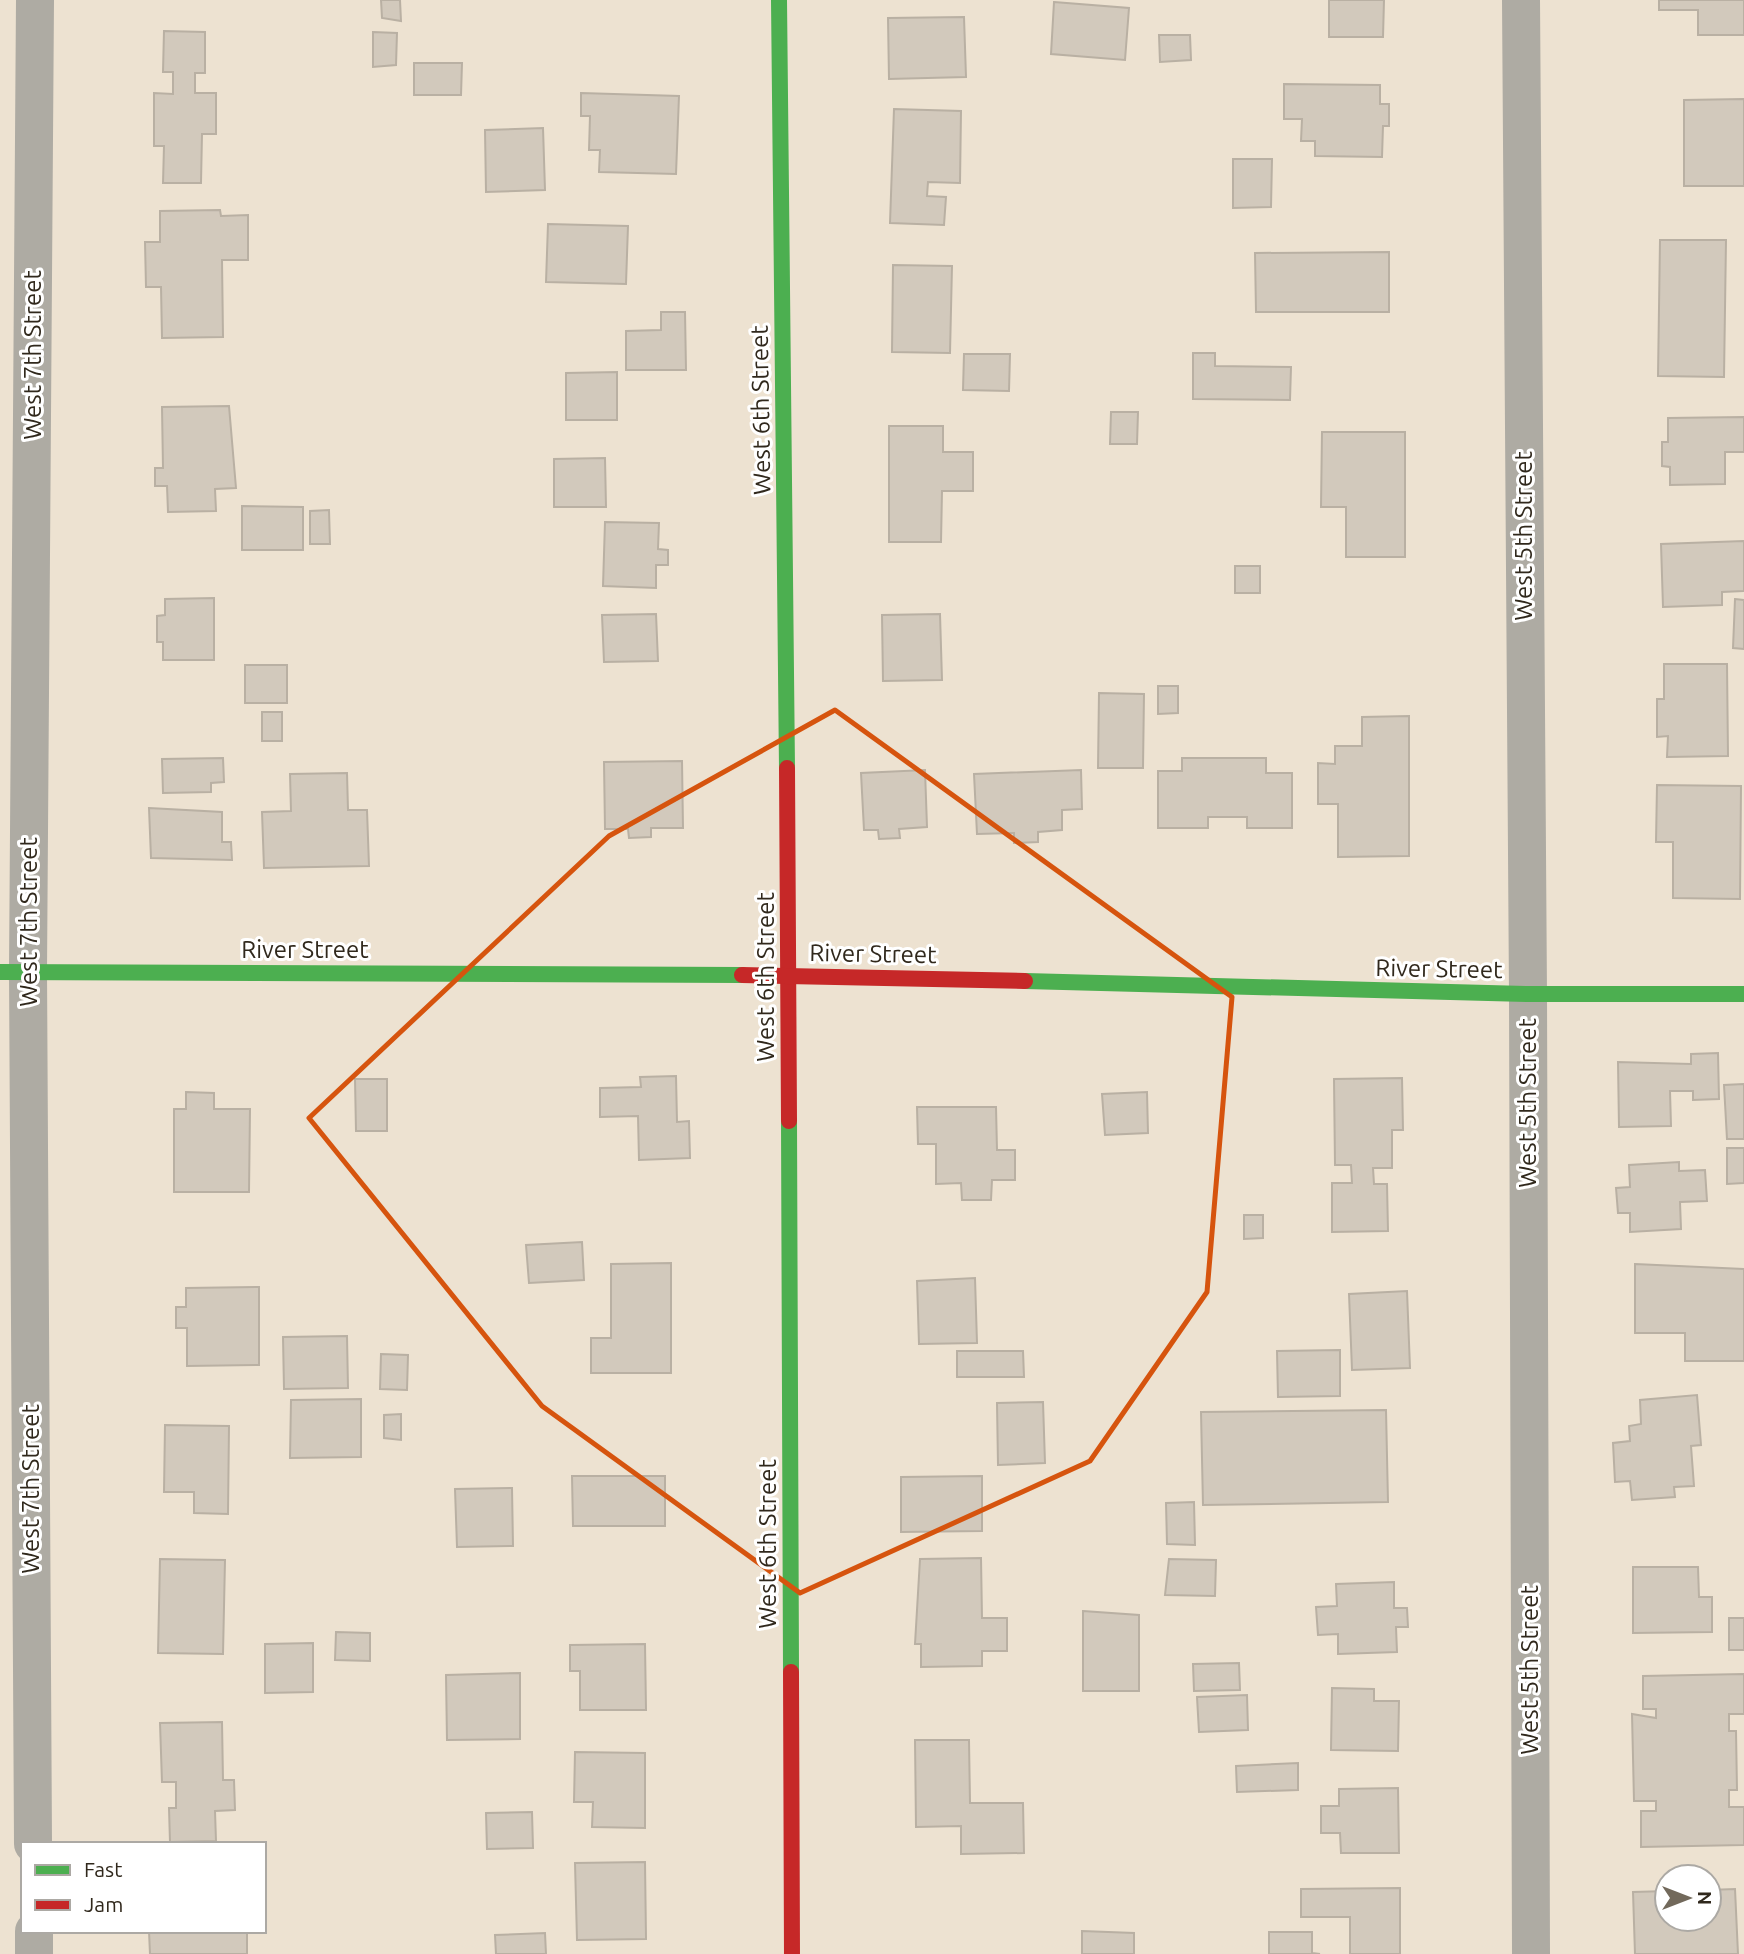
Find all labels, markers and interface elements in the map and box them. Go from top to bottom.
street label: West 7th Street [19,270,46,440]
street label: West 6th Street [746,324,775,495]
street label: West 5th Street [1510,451,1537,621]
street label: West 7th Street [15,837,42,1007]
street label: West 6th Street [752,892,779,1062]
street label: River Street [241,936,369,963]
street label: River Street [809,939,937,968]
street label: River Street [1375,954,1503,983]
street label: West 5th Street [1514,1018,1541,1188]
street label: West 7th Street [17,1404,44,1574]
street label: West 6th Street [754,1459,781,1629]
street label: West 5th Street [1516,1585,1543,1755]
legend [21,1842,266,1933]
text: Fast [84,1857,122,1881]
north arrow [1653,1863,1723,1933]
text: N [1694,1891,1716,1905]
text: Jam [84,1892,123,1916]

